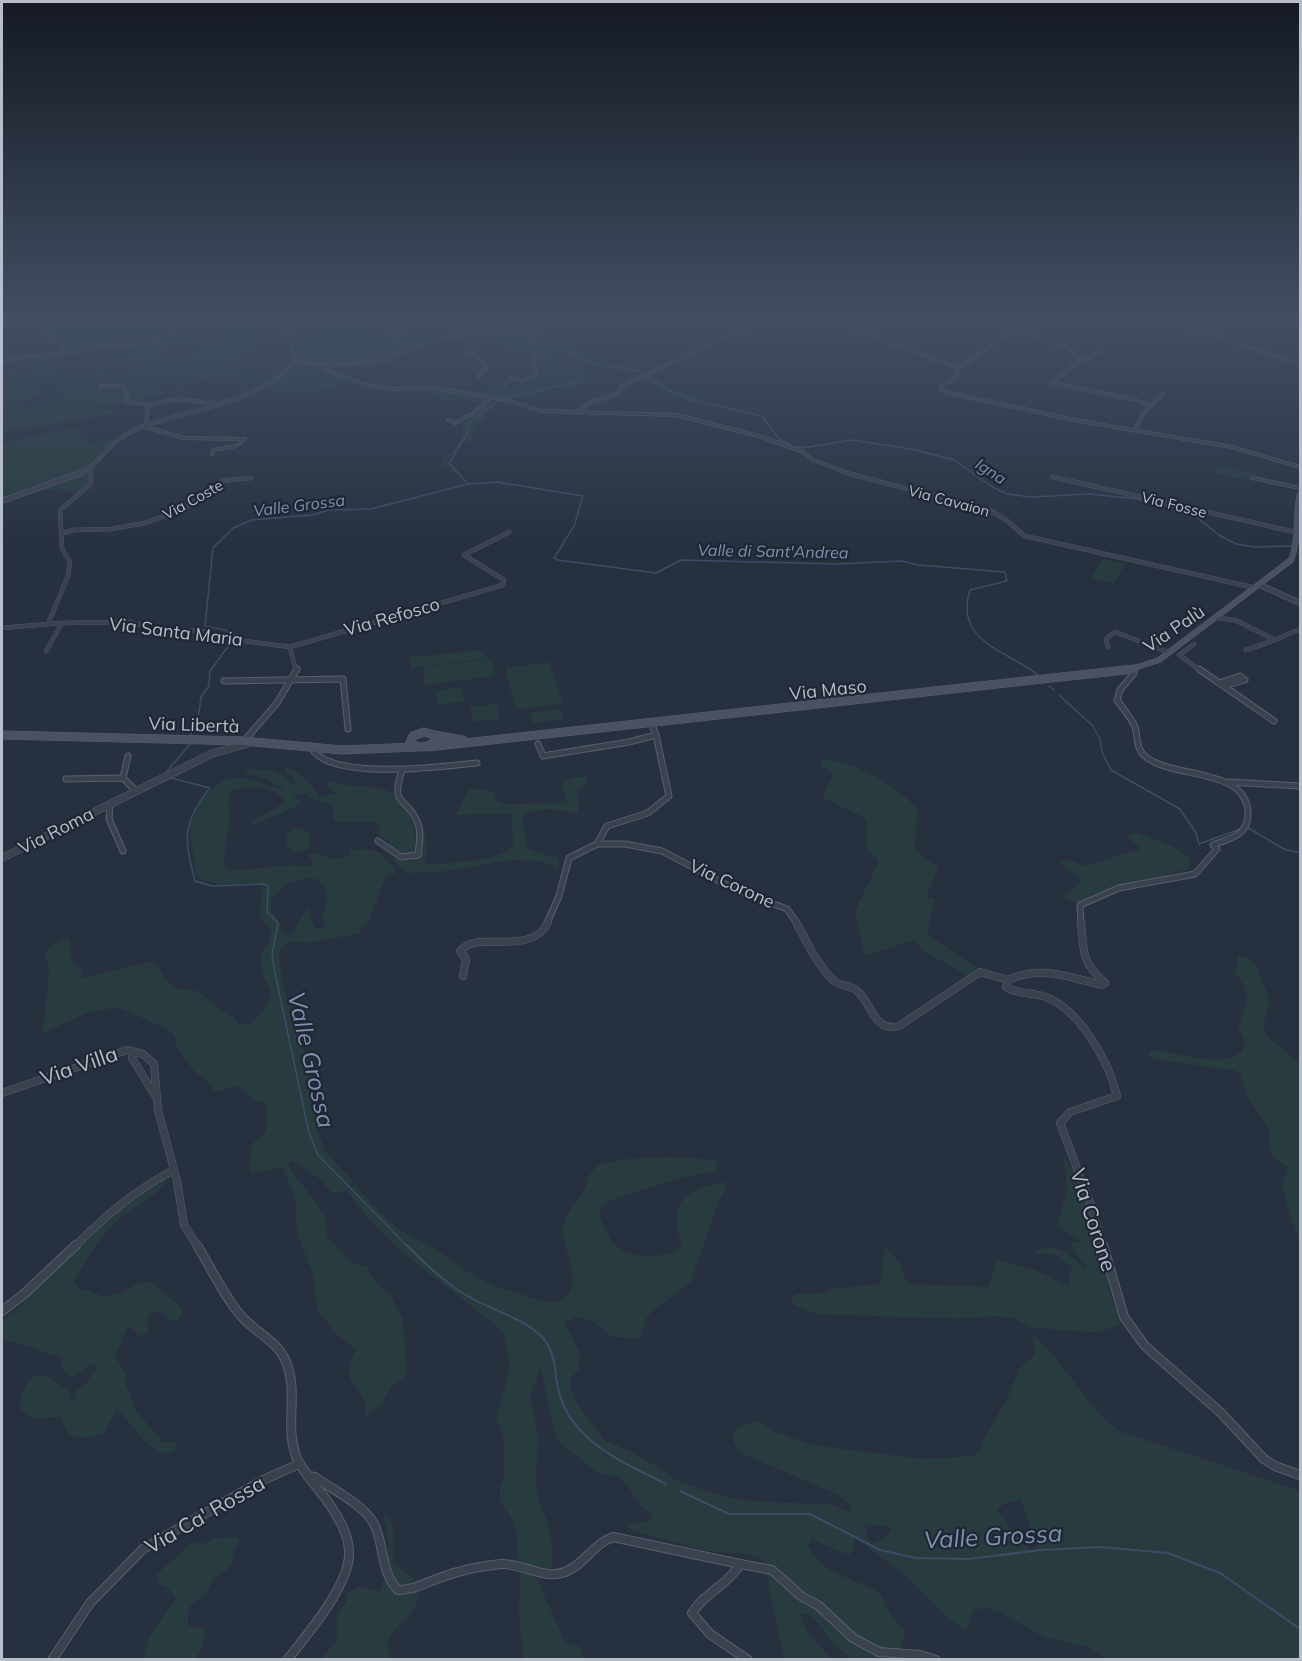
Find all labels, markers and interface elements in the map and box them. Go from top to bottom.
water label: Igna [972,454,1011,489]
street label: Via Coste [159,475,226,524]
street label: Via Cavaion [906,481,992,521]
street label: Via Fosse [1139,487,1209,522]
water label: Valle Grossa [252,489,346,521]
water label: Valle di Sant'Andrea [697,540,849,562]
street label: Via Refosco [341,592,442,641]
street label: Via Palù [1139,600,1209,657]
street label: Via Santa Maria [108,612,244,651]
street label: Via Maso [788,674,868,705]
street label: Via Libertà [148,711,240,738]
street label: Via Roma [14,802,97,859]
street label: Via Corone [686,854,778,913]
water label: Valle Grossa [282,989,342,1131]
street label: Via Villa [37,1040,121,1090]
street label: Via Corone [1065,1165,1123,1274]
street label: Via Ca' Rossa [140,1469,269,1559]
water label: Valle Grossa [923,1517,1063,1555]

